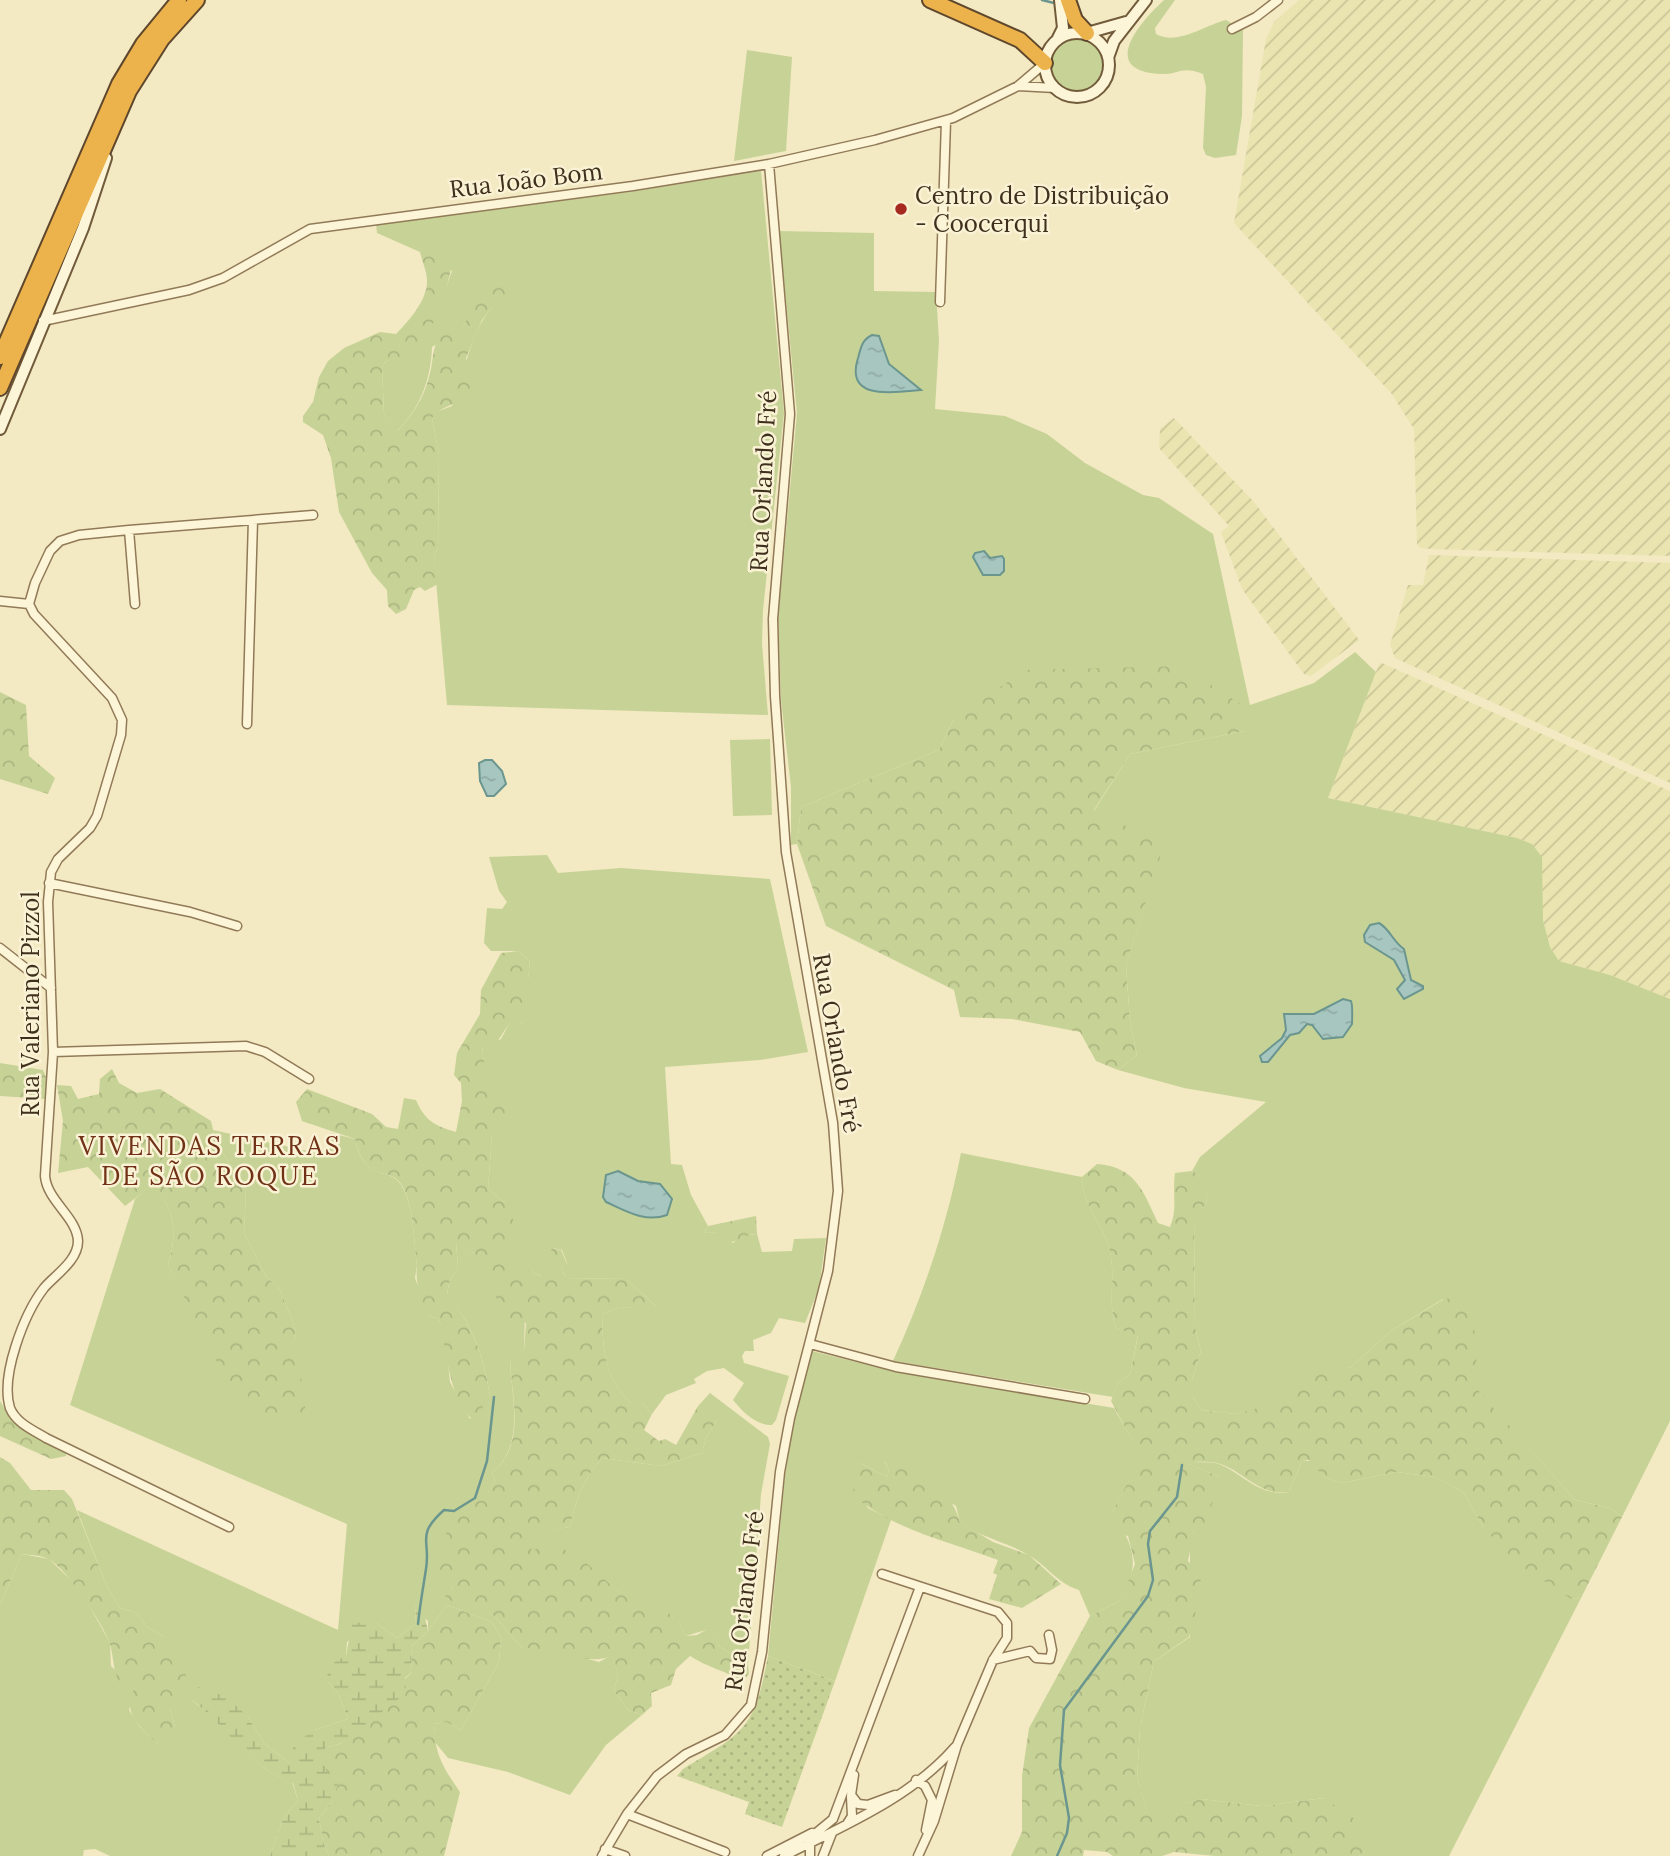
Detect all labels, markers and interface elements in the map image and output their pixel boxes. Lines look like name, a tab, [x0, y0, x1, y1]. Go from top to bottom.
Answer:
street label: Rua João Bom	[448, 155, 604, 205]
place label: Centro de Distribuição - Coocerqui	[915, 180, 1169, 239]
marker: Centro de Distribuição - Coocerqui	[893, 201, 909, 217]
street label: Rua Orlando Fré	[743, 389, 783, 573]
street label: Rua Valeriano Pizzol	[15, 891, 46, 1117]
street label: Rua Orlando Fré	[806, 951, 868, 1135]
district label: VIVENDAS TERRAS DE SÃO ROQUE	[77, 1129, 342, 1192]
street label: Rua Orlando Fré	[718, 1509, 770, 1693]

